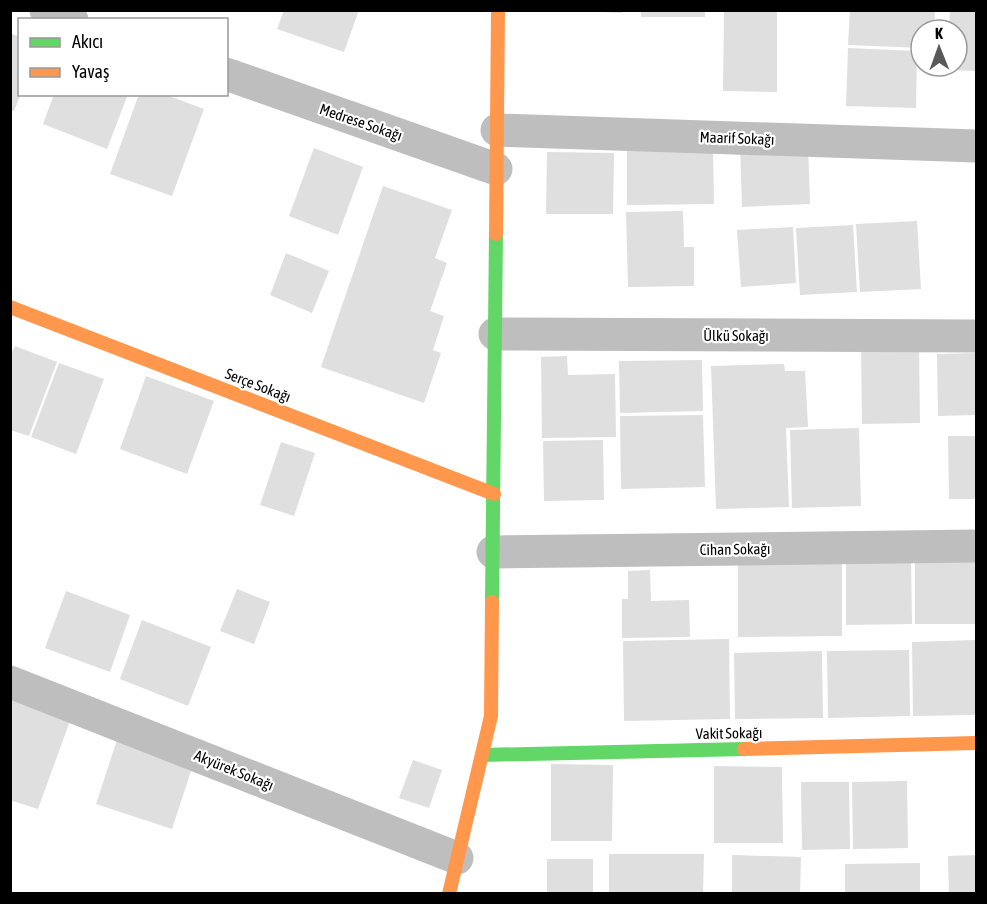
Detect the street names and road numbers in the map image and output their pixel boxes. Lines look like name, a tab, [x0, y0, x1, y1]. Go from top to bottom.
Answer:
street label: Medrese Sokağı	[318, 100, 404, 144]
street label: Maarif Sokağı	[699, 128, 775, 148]
street label: Ülkü Sokağı	[703, 327, 769, 344]
street label: Serçe Sokağı	[223, 365, 293, 405]
street label: Cihan Sokağı	[700, 540, 770, 558]
street label: Vakit Sokağı	[696, 724, 762, 742]
street label: Akyürek Sokağı	[192, 746, 276, 794]

